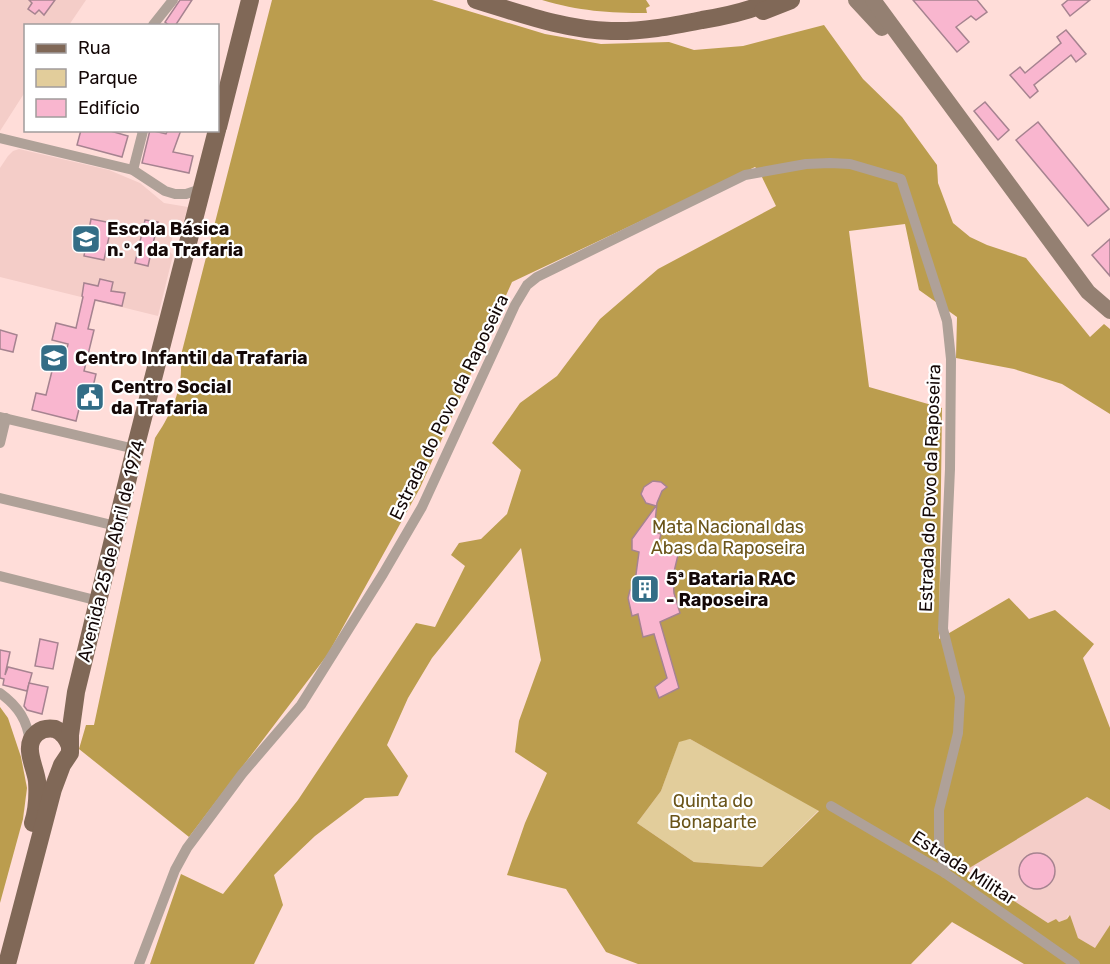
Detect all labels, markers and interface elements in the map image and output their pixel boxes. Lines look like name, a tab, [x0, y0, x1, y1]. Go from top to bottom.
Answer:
legend	[24, 24, 219, 132]
text: Rua	[78, 37, 111, 59]
text: Parque	[78, 67, 138, 89]
text: Edifício	[78, 97, 140, 119]
place label: Escola Básica n.º 1 da Trafaria	[107, 218, 243, 261]
school or university icon: Escola Básica n.º 1 da Trafaria	[70, 223, 102, 255]
street label: Estrada do Povo da Raposeira	[385, 291, 513, 523]
school or university icon: Centro Infantil da Trafaria	[38, 342, 70, 374]
place label: Centro Infantil da Trafaria	[75, 347, 308, 369]
street label: Estrada do Povo da Raposeira	[915, 364, 945, 612]
place label: Centro Social da Trafaria	[111, 376, 232, 419]
public building icon: Centro Social da Trafaria	[74, 381, 106, 413]
street label: Avenida 25 de Abril de 1974	[73, 438, 149, 664]
park label: Mata Nacional das Abas da Raposeira	[651, 516, 805, 559]
place label: 5ª Bataria RAC - Raposeira	[666, 568, 796, 611]
building icon: 5ª Bataria RAC - Raposeira	[629, 573, 661, 605]
park label: Quinta do Bonaparte	[669, 790, 757, 833]
street label: Estrada Militar	[908, 826, 1020, 910]

